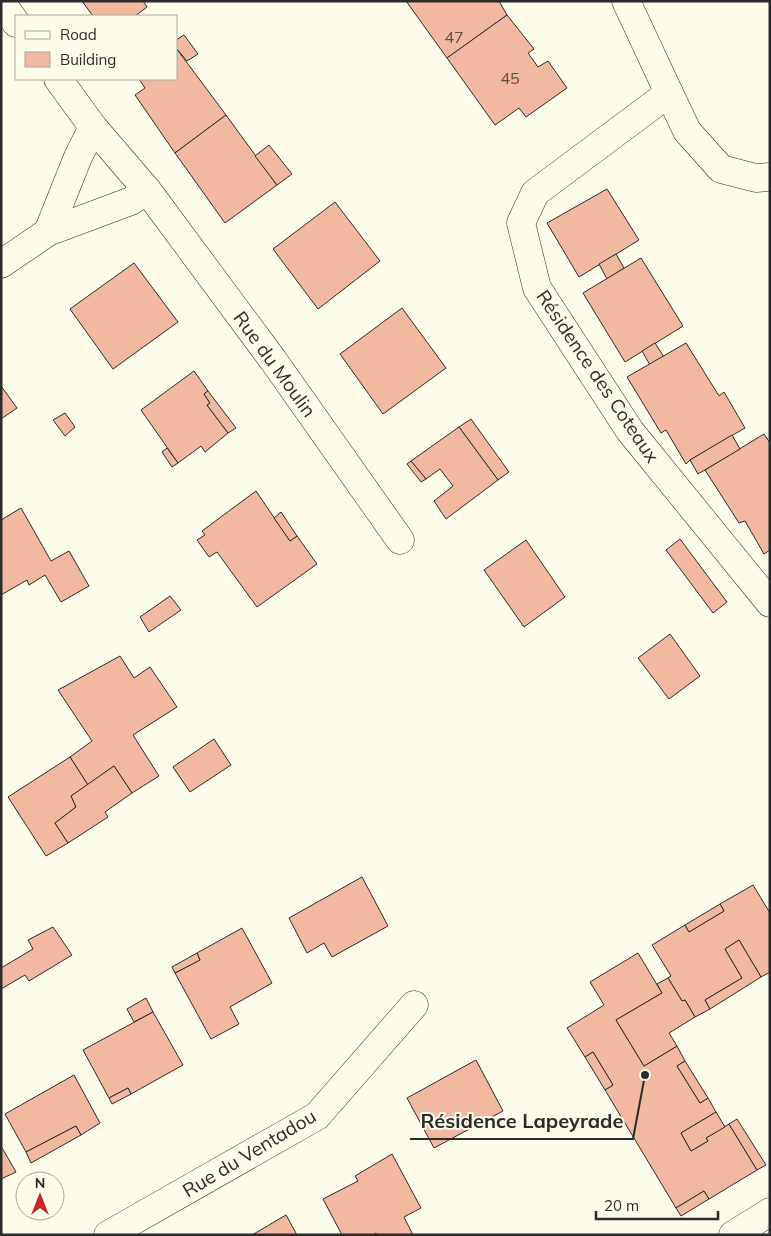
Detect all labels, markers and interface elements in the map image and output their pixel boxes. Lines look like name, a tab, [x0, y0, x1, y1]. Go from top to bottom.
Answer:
legend	[15, 15, 178, 80]
text: Road	[60, 25, 97, 44]
house number: 47	[444, 27, 464, 47]
text: Building	[60, 50, 116, 69]
house number: 45	[500, 68, 520, 88]
street label: Résidence des Coteaux	[531, 285, 665, 467]
street label: Rue du Moulin	[229, 306, 321, 422]
street label: Rue du Ventadou	[178, 1104, 320, 1202]
callout: Résidence Lapeyrade	[410, 1104, 633, 1139]
text: Résidence Lapeyrade	[421, 1108, 623, 1133]
north arrow	[15, 1171, 65, 1221]
text: N	[35, 1174, 45, 1192]
scale bar	[596, 1188, 718, 1220]
text: 20 m	[604, 1196, 639, 1215]

